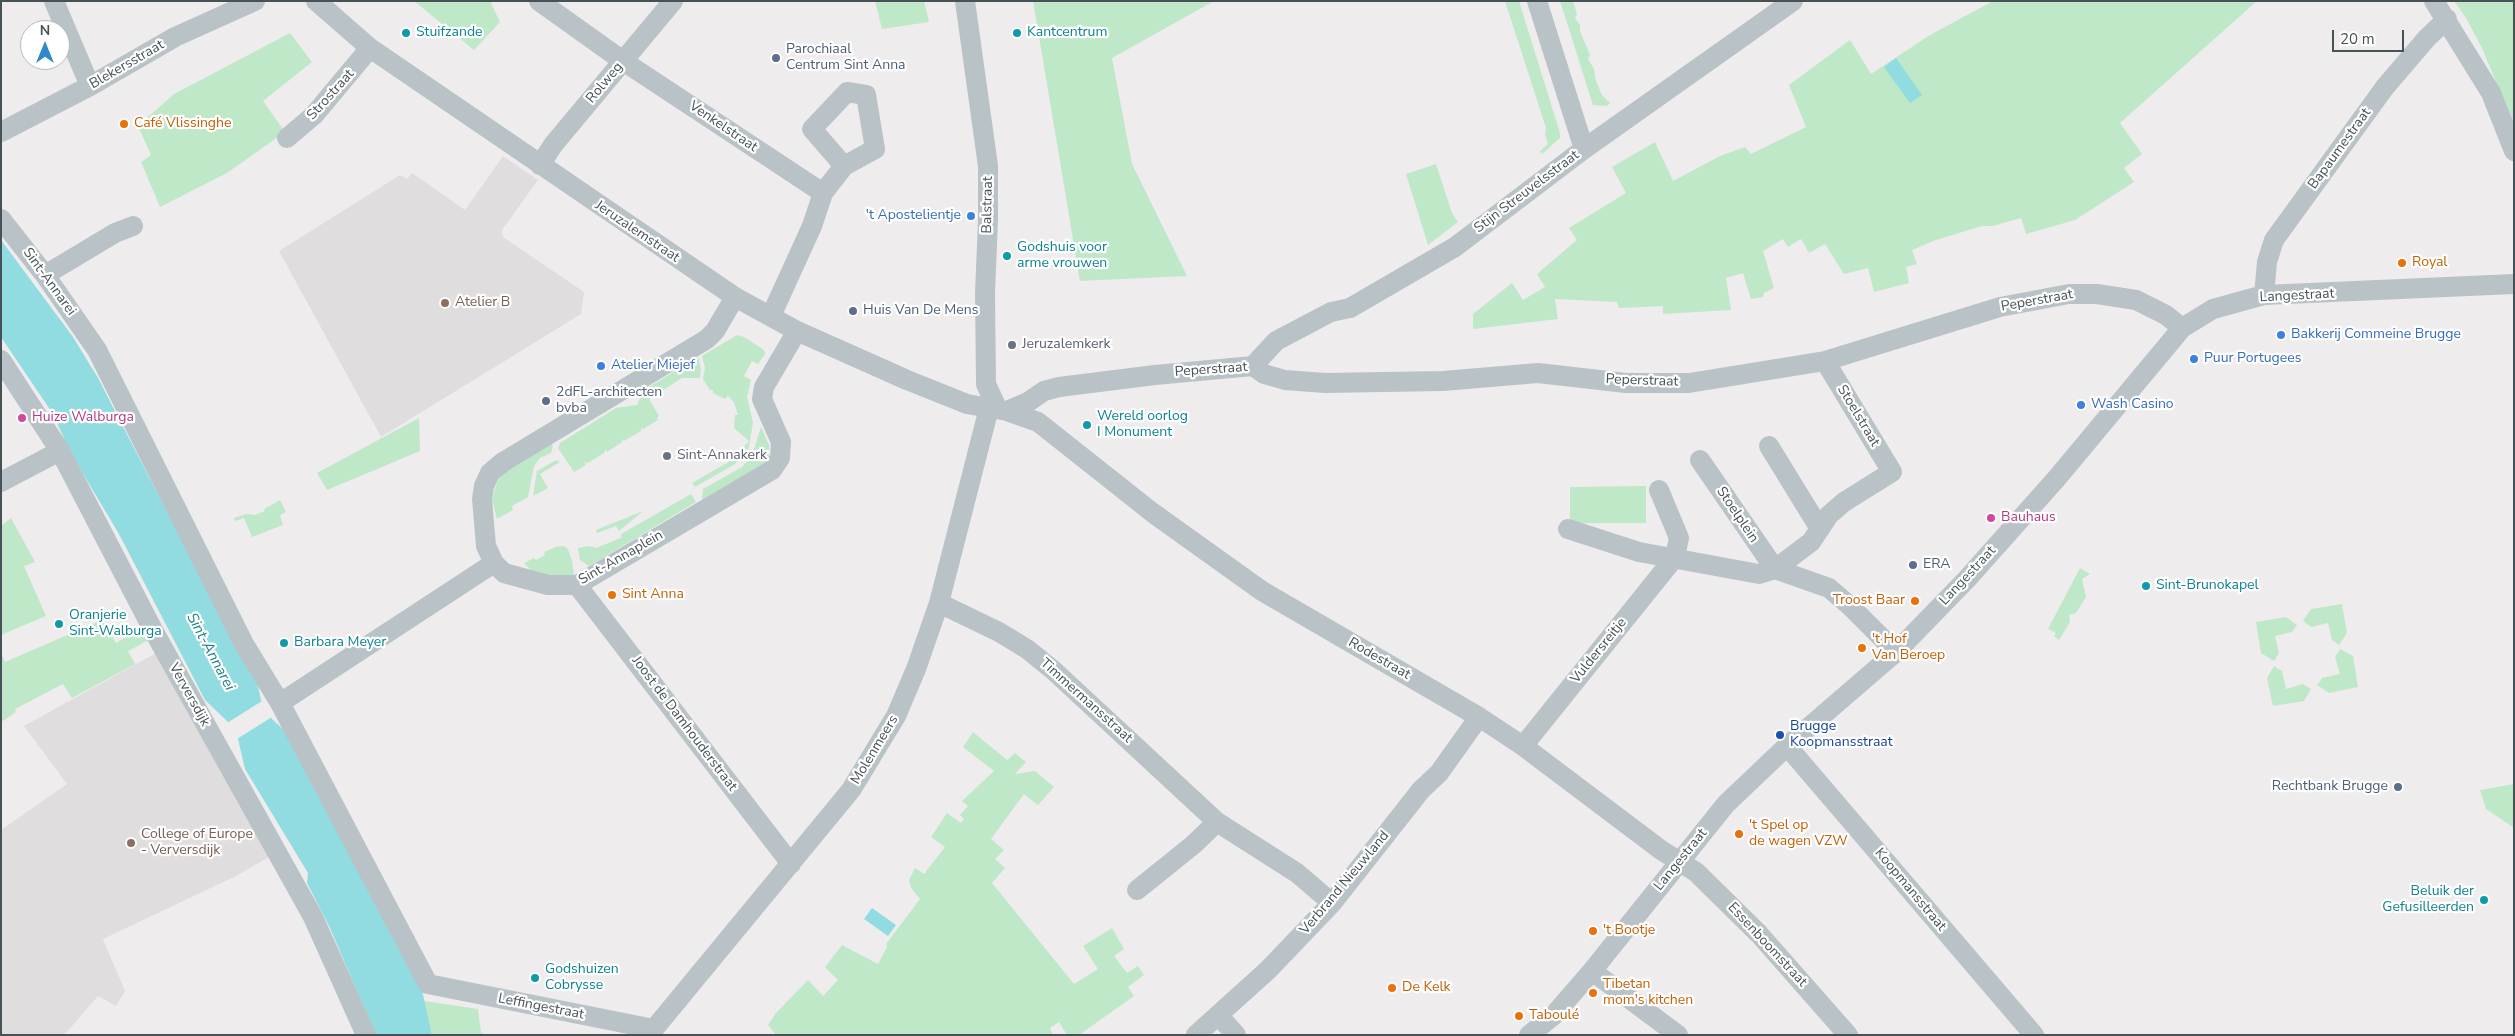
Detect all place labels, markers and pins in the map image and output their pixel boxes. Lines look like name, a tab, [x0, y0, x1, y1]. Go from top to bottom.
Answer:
place label: Stuifzande	[416, 25, 483, 41]
place label: Kantcentrum	[1027, 25, 1107, 41]
marker: Stuifzande	[400, 27, 412, 39]
marker: Kantcentrum	[1011, 27, 1023, 39]
place label: Parochiaal Centrum Sint Anna	[786, 42, 906, 74]
marker: Parochiaal Centrum Sint Anna	[770, 52, 782, 64]
place label: Café Vlissinghe	[134, 116, 231, 132]
marker: Café Vlissinghe	[118, 118, 130, 130]
place label: 't Apostelientje	[866, 208, 961, 224]
marker: 't Apostelientje	[965, 210, 977, 222]
place label: Godshuis voor arme vrouwen	[1017, 240, 1107, 272]
marker: Godshuis voor arme vrouwen	[1001, 250, 1013, 262]
place label: Royal	[2412, 255, 2448, 271]
marker: Royal	[2396, 257, 2408, 269]
place label: Atelier B	[455, 295, 510, 311]
marker: Atelier B	[439, 297, 451, 309]
place label: Huis Van De Mens	[863, 303, 978, 319]
marker: Huis Van De Mens	[847, 305, 859, 317]
place label: Bakkerij Commeine Brugge	[2291, 327, 2461, 343]
marker: Bakkerij Commeine Brugge	[2275, 329, 2287, 341]
place label: Jeruzalemkerk	[1022, 337, 1110, 353]
marker: Jeruzalemkerk	[1006, 339, 1018, 351]
place label: Puur Portugees	[2204, 351, 2301, 367]
marker: Puur Portugees	[2188, 353, 2200, 365]
place label: Atelier Miejef	[611, 358, 695, 374]
marker: Atelier Miejef	[595, 360, 607, 372]
place label: 2dFL-architecten bvba	[556, 385, 662, 418]
marker: 2dFL-architecten bvba	[540, 395, 552, 407]
place label: Wash Casino	[2091, 397, 2174, 413]
marker: Wash Casino	[2075, 399, 2087, 411]
place label: Wereld oorlog I Monument	[1097, 409, 1188, 442]
place label: Huize Walburga	[32, 410, 134, 426]
marker: Huize Walburga	[16, 412, 28, 424]
marker: Wereld oorlog I Monument	[1081, 419, 1093, 431]
place label: Sint-Annakerk	[677, 448, 767, 464]
marker: Sint-Annakerk	[661, 450, 673, 462]
place label: Bauhaus	[2001, 510, 2056, 526]
marker: Bauhaus	[1985, 512, 1997, 524]
place label: ERA	[1923, 557, 1951, 573]
marker: ERA	[1907, 559, 1919, 571]
place label: Sint-Brunokapel	[2156, 578, 2259, 594]
marker: Sint-Brunokapel	[2140, 580, 2152, 592]
place label: Sint Anna	[622, 587, 684, 603]
marker: Sint Anna	[606, 589, 618, 601]
place label: Troost Baar	[1833, 593, 1905, 609]
marker: Troost Baar	[1909, 595, 1921, 607]
place label: Oranjerie Sint-Walburga	[69, 608, 162, 640]
marker: Oranjerie Sint-Walburga	[53, 618, 65, 630]
place label: 't Hof Van Beroep	[1872, 632, 1945, 664]
place label: Barbara Meyer	[294, 635, 386, 651]
marker: Barbara Meyer	[278, 637, 290, 649]
marker: 't Hof Van Beroep	[1856, 642, 1868, 654]
place label: Brugge Koopmansstraat	[1790, 719, 1893, 752]
marker: Brugge Koopmansstraat	[1774, 729, 1786, 741]
place label: Rechtbank Brugge	[2272, 779, 2388, 795]
marker: Rechtbank Brugge	[2392, 781, 2404, 793]
place label: 't Spel op de wagen VZW	[1749, 818, 1848, 850]
place label: College of Europe - Verversdijk	[141, 827, 253, 860]
marker: 't Spel op de wagen VZW	[1733, 828, 1745, 840]
marker: College of Europe - Verversdijk	[125, 837, 137, 849]
place label: Beluik der Gefusilleerden	[2382, 884, 2474, 916]
marker: Beluik der Gefusilleerden	[2478, 894, 2490, 906]
place label: 't Bootje	[1603, 923, 1655, 939]
marker: 't Bootje	[1587, 925, 1599, 937]
place label: Godshuizen Cobrysse	[545, 962, 619, 994]
marker: Godshuizen Cobrysse	[529, 972, 541, 984]
place label: Tibetan mom's kitchen	[1603, 977, 1693, 1010]
place label: De Kelk	[1402, 980, 1451, 996]
marker: De Kelk	[1386, 982, 1398, 994]
marker: Tibetan mom's kitchen	[1587, 987, 1599, 999]
place label: Taboulé	[1529, 1008, 1579, 1024]
marker: Taboulé	[1513, 1010, 1525, 1022]

